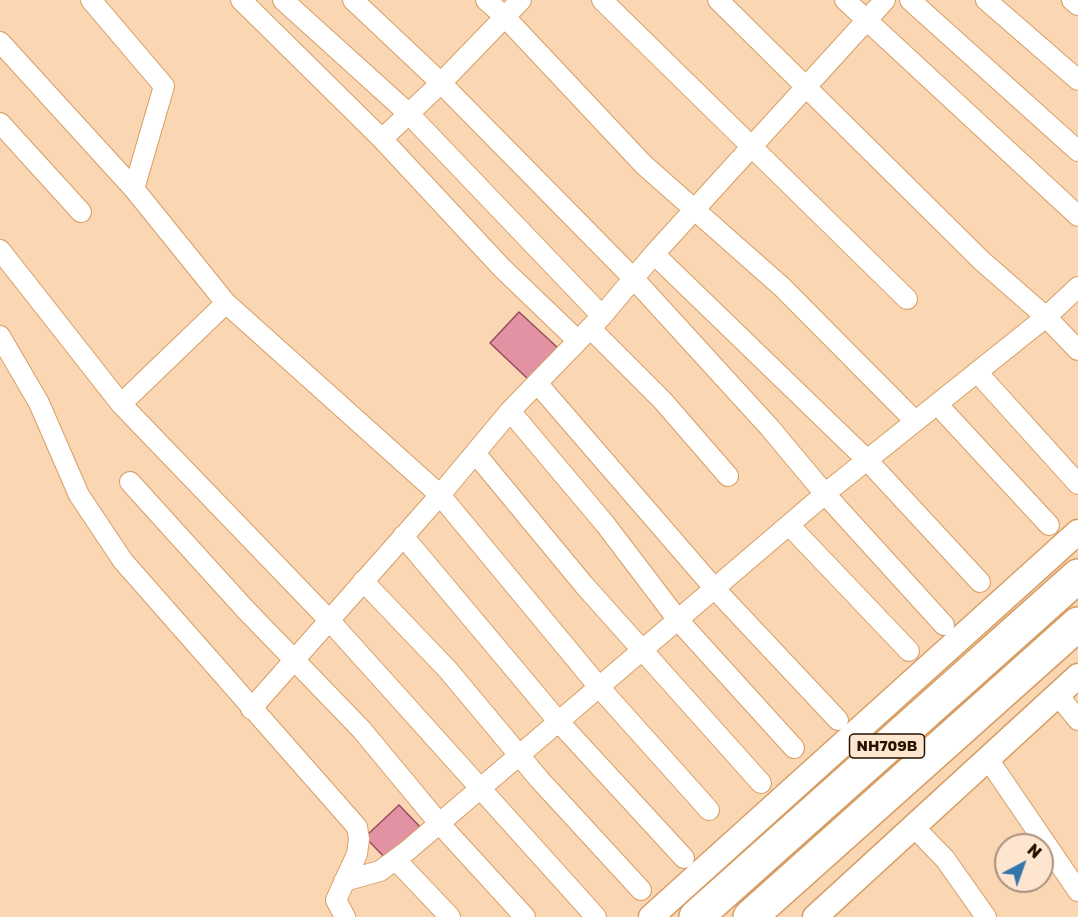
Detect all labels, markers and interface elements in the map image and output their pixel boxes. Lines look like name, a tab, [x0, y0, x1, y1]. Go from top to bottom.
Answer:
road number: NH709B	[850, 734, 924, 758]
north arrow	[994, 833, 1054, 893]
text: N	[1023, 839, 1046, 862]

